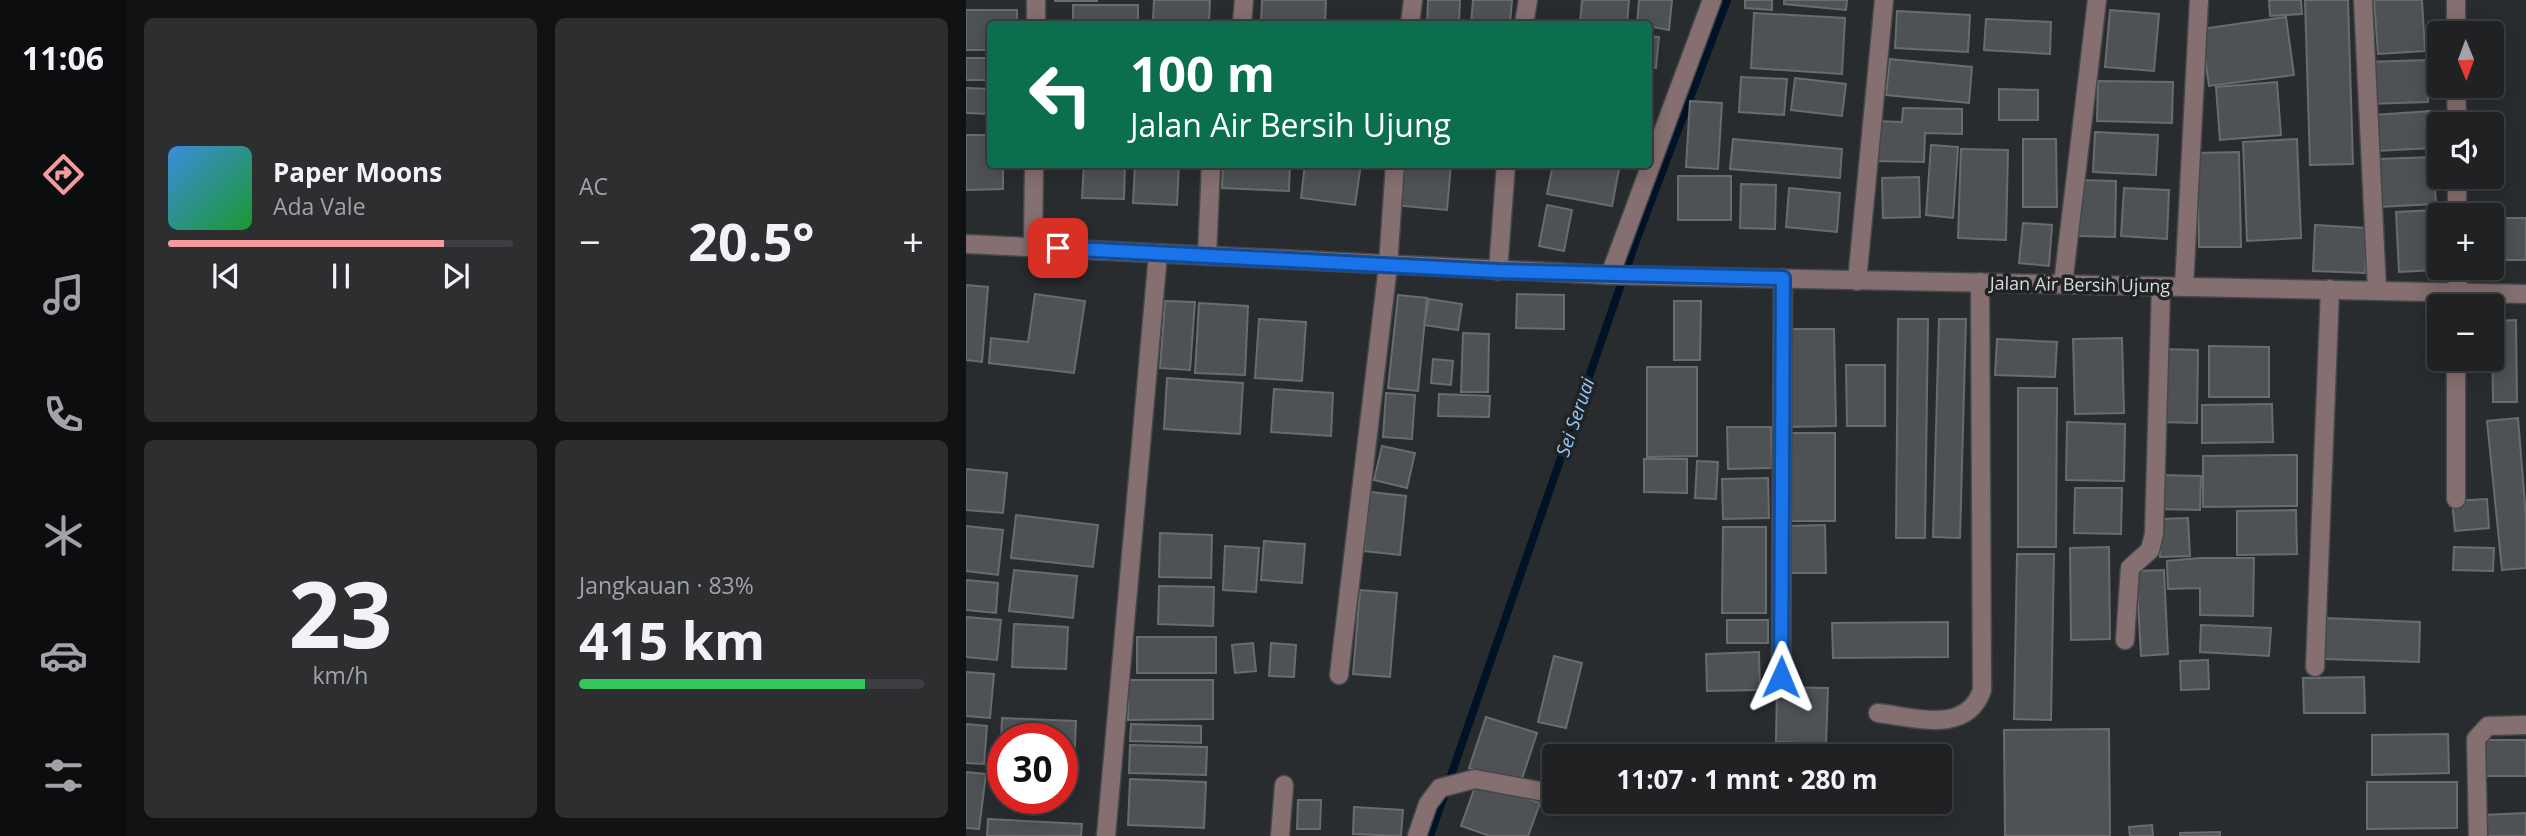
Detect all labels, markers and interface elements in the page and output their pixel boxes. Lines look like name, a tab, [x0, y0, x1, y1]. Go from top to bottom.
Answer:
north arrow	[2427, 21, 2504, 98]
map controls	[2427, 21, 2504, 371]
text: 11:06	[22, 36, 104, 79]
text: 100 m	[1130, 40, 1275, 106]
icon: left	[1015, 49, 1106, 140]
text: Jalan Air Bersih Ujung	[1130, 103, 1451, 146]
button: sound	[2427, 112, 2504, 189]
icon: directions	[39, 150, 88, 199]
text: Paper Moons	[273, 154, 442, 190]
text: AC	[579, 170, 608, 202]
text: Ada Vale	[273, 190, 366, 222]
button: +	[2427, 203, 2504, 280]
text: 20.5°	[688, 205, 815, 276]
text: −	[579, 215, 601, 267]
text: +	[902, 215, 924, 267]
pin	[1028, 218, 1088, 278]
icon: arrive	[1039, 229, 1077, 267]
icon: previous	[207, 257, 245, 295]
icon: pause	[322, 257, 360, 295]
icon: next	[437, 257, 475, 295]
icon: music	[39, 270, 88, 319]
street label: Jalan Air Bersih Ujung	[1988, 270, 2171, 298]
button: −	[2427, 294, 2504, 371]
water label: Sei Seruai	[1549, 373, 1601, 460]
icon: phone	[39, 390, 88, 439]
icon: climate	[39, 511, 88, 560]
text: 23	[288, 551, 393, 675]
text: Jangkauan · 83%	[579, 569, 754, 601]
text: 415 km	[579, 604, 765, 675]
icon: car	[39, 631, 88, 680]
position arrow	[1744, 640, 1818, 714]
text: km/h	[313, 659, 368, 691]
speed limit sign: 30	[987, 723, 1078, 814]
icon: filters	[39, 751, 88, 800]
text: 11:07 · 1 mnt · 280 m	[1616, 761, 1878, 797]

